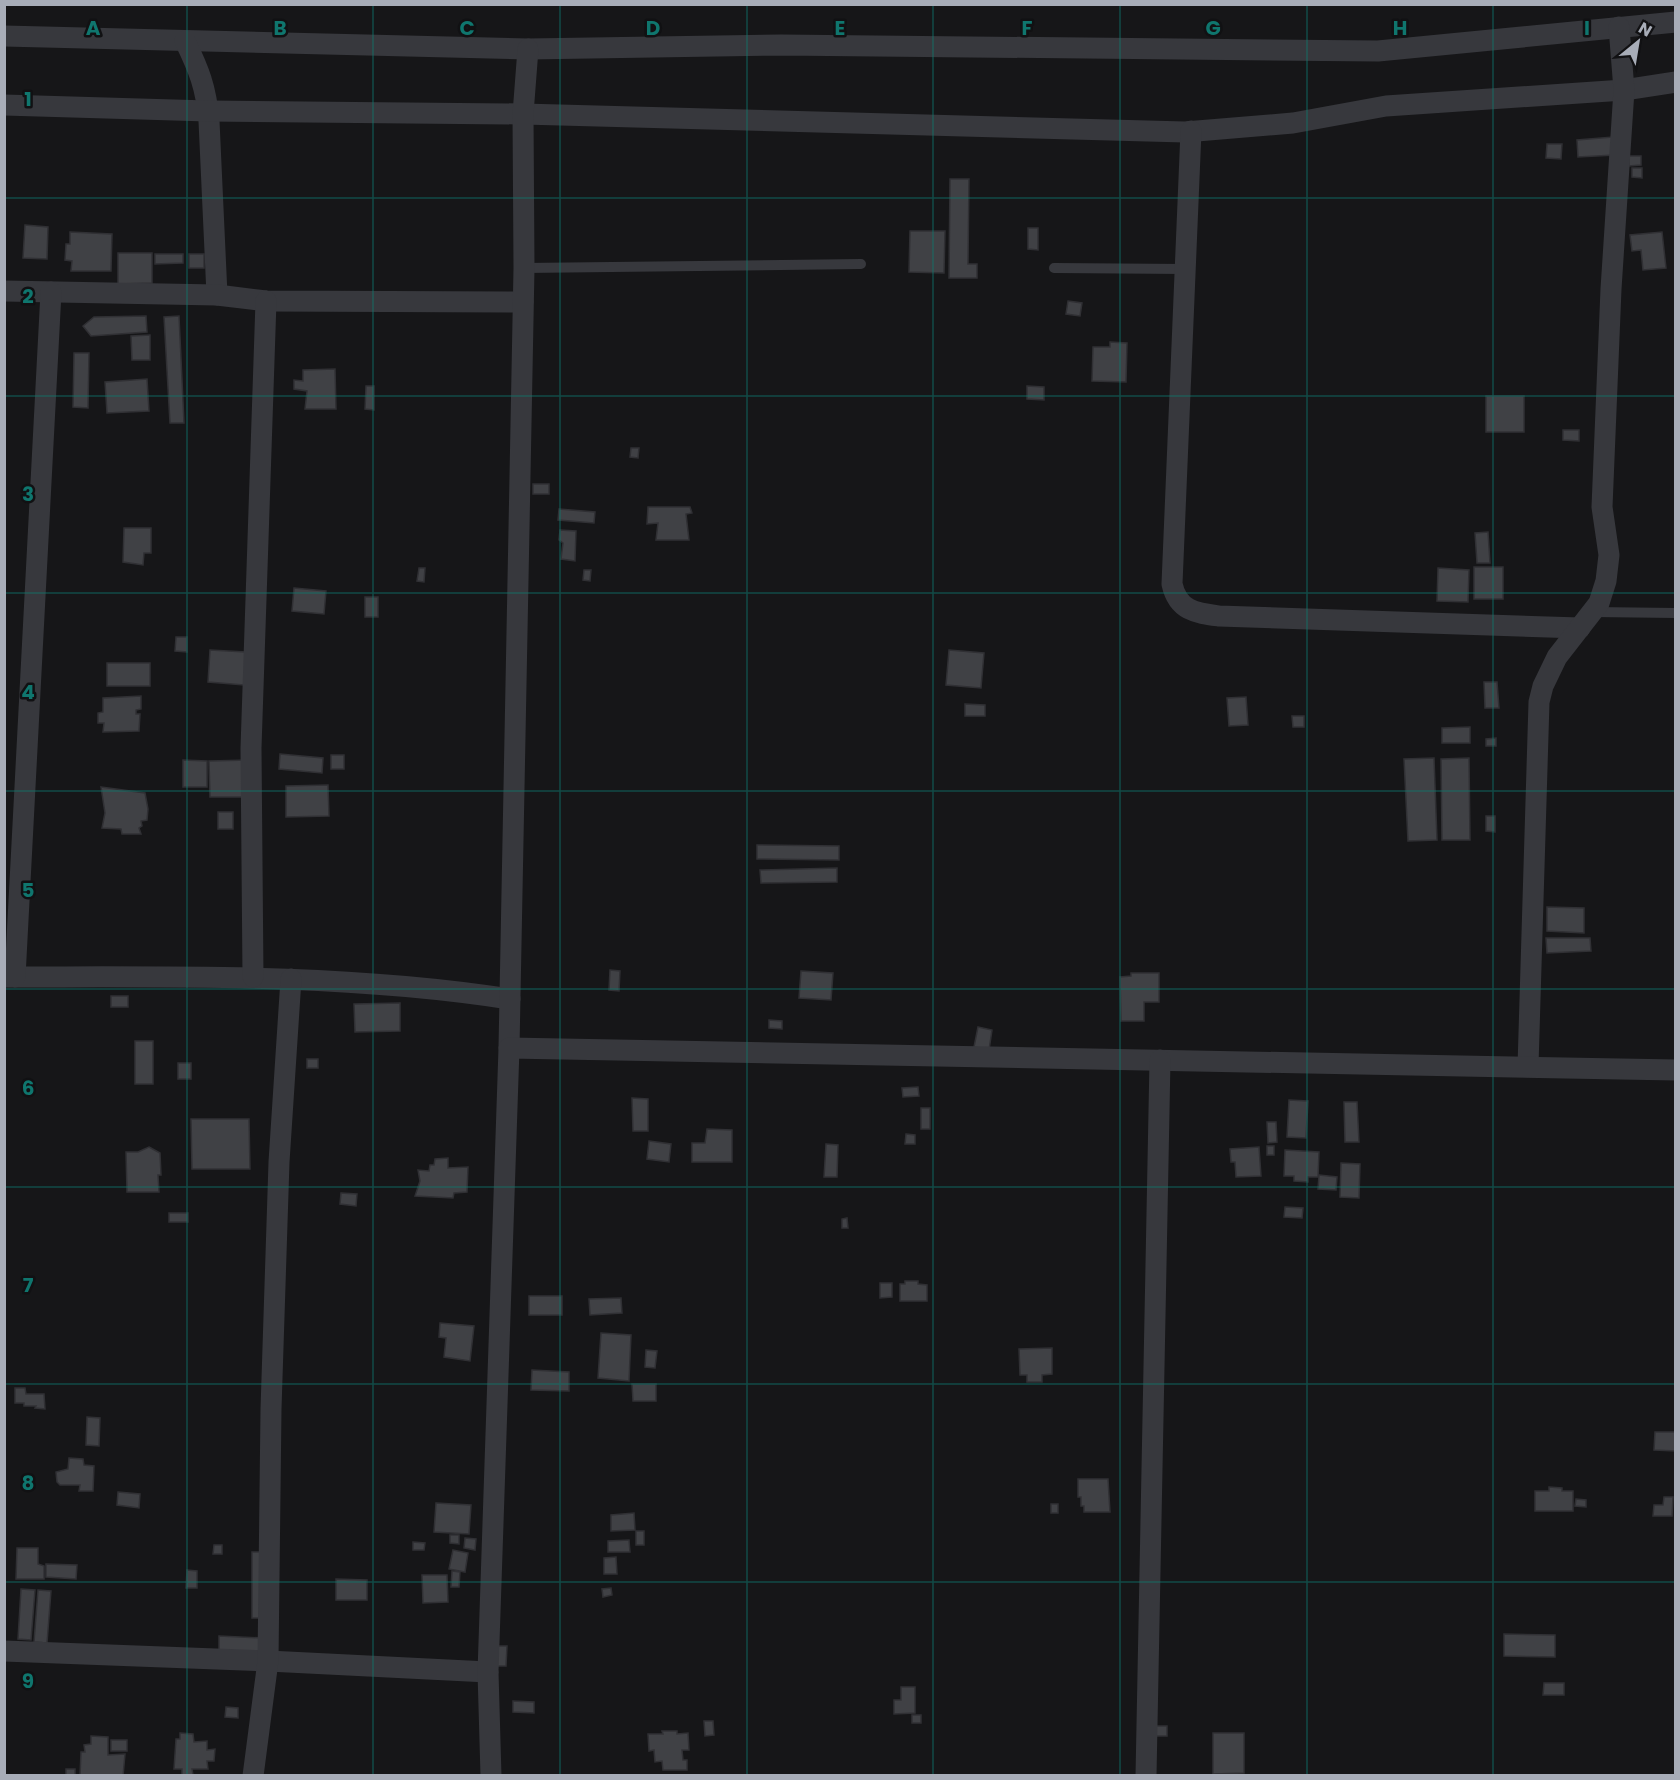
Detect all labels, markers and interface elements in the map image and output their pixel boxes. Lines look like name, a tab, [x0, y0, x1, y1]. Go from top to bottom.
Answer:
north arrow	[1608, 12, 1668, 72]
text: A	[86, 14, 101, 42]
text: B	[273, 14, 287, 42]
text: C	[459, 14, 475, 42]
text: D	[646, 14, 660, 42]
text: E	[835, 14, 845, 42]
text: F	[1022, 14, 1033, 42]
text: G	[1205, 14, 1221, 42]
text: H	[1393, 14, 1407, 42]
text: I	[1584, 14, 1590, 42]
text: N	[1634, 16, 1656, 42]
text: 1	[24, 85, 32, 113]
text: 2	[22, 282, 34, 310]
text: 3	[22, 480, 34, 508]
text: 4	[21, 678, 35, 706]
text: 5	[22, 876, 35, 904]
text: 6	[22, 1074, 34, 1102]
text: 7	[23, 1271, 34, 1299]
text: 8	[22, 1469, 34, 1497]
text: 9	[22, 1667, 34, 1695]

